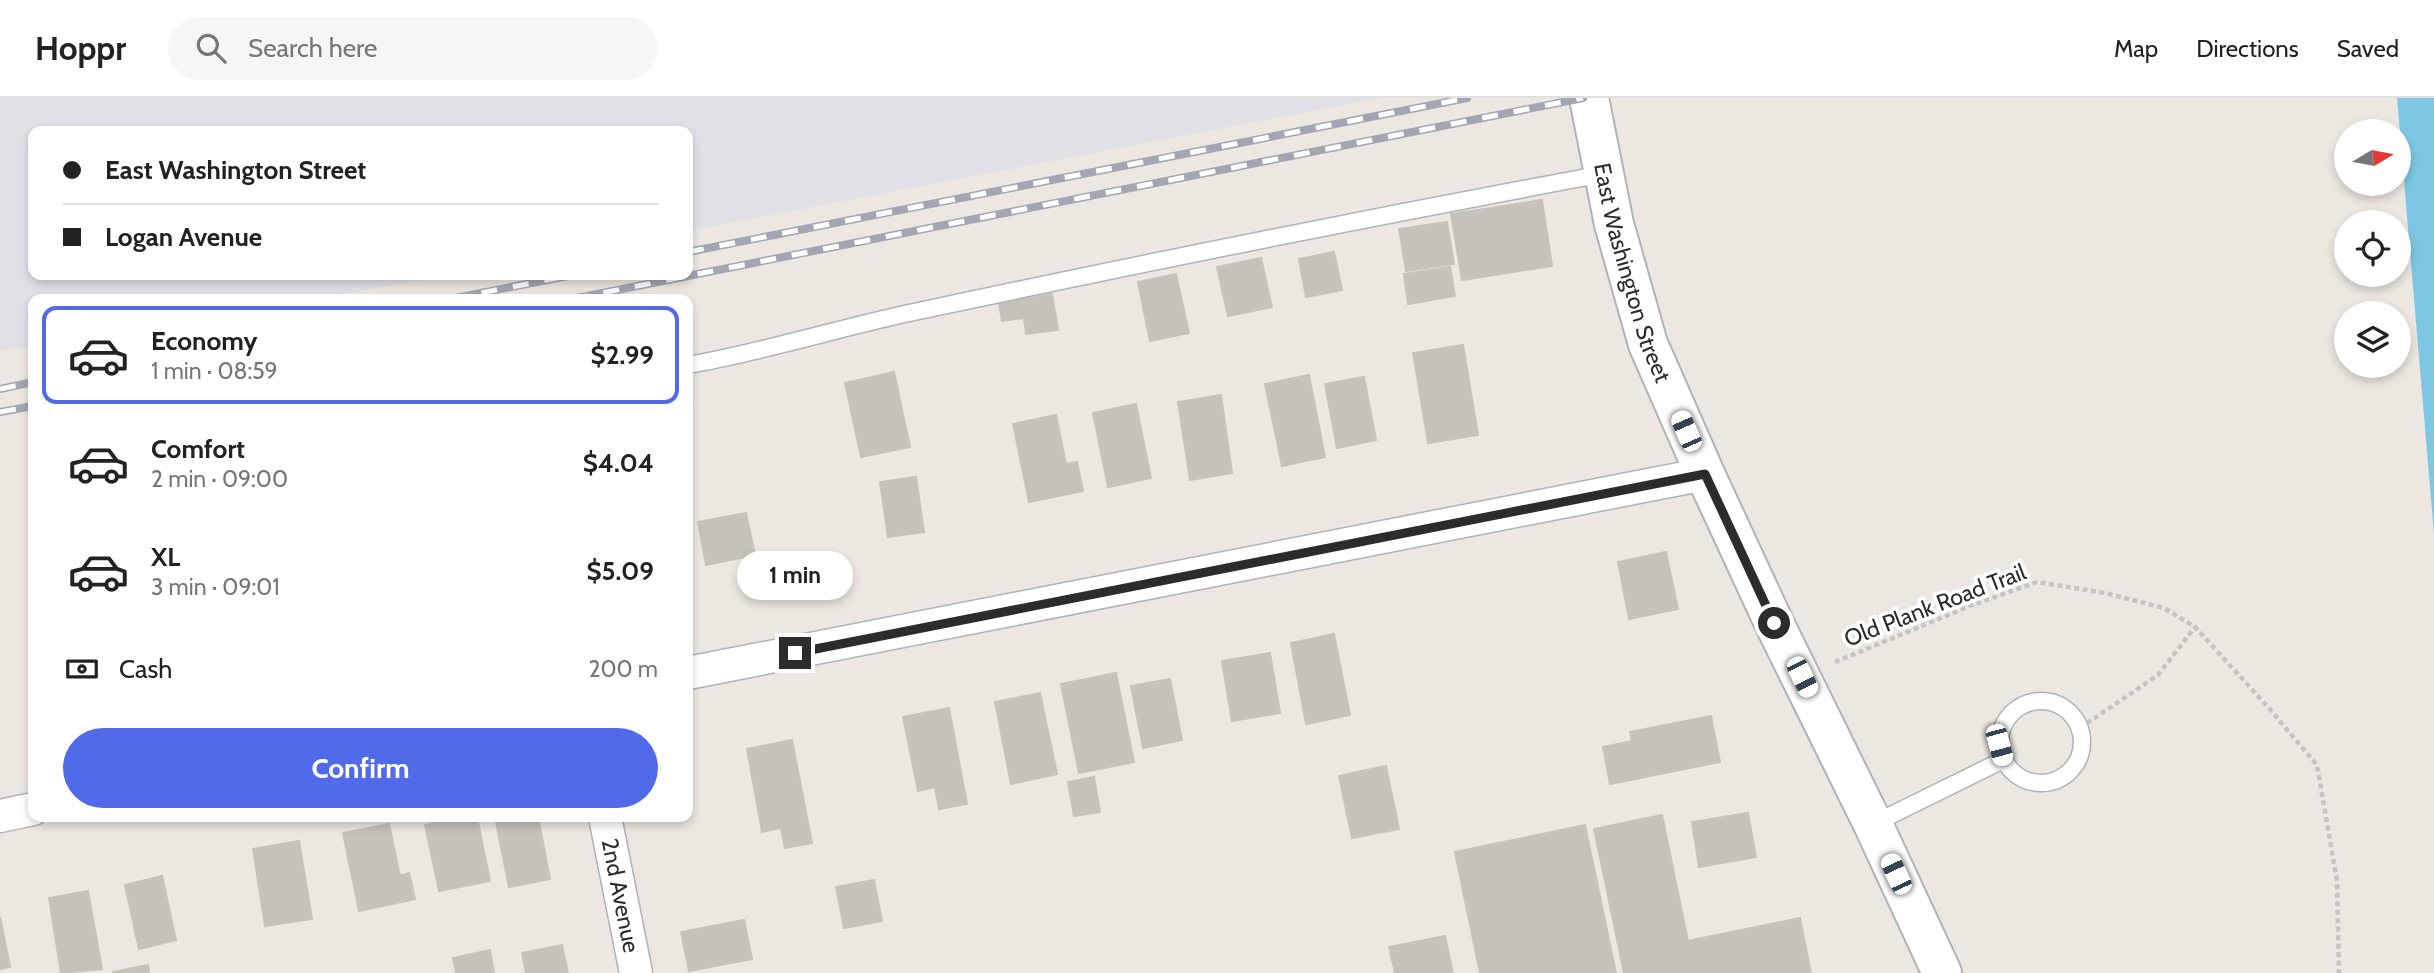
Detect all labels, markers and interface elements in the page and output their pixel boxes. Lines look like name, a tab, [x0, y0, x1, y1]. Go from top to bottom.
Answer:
search box	[168, 17, 658, 80]
text: Hoppr	[35, 28, 126, 68]
icon: search	[192, 29, 230, 67]
text: Search here	[248, 32, 377, 64]
text: Map	[2114, 34, 2158, 63]
text: Directions	[2196, 34, 2299, 63]
text: Saved	[2337, 34, 2399, 63]
north arrow	[2334, 119, 2412, 196]
map controls	[2334, 119, 2411, 378]
text: East Washington Street	[105, 154, 366, 186]
street label: East Washington Street	[1588, 161, 1677, 387]
button: locate	[2334, 210, 2411, 287]
text: Logan Avenue	[105, 221, 262, 253]
button: layers	[2334, 301, 2411, 378]
icon: car	[67, 324, 130, 387]
text: Economy	[151, 325, 257, 357]
text: $2.99	[591, 339, 654, 371]
text: 1 min · 08:59	[151, 357, 278, 385]
car	[1668, 408, 1705, 454]
icon: car	[67, 432, 130, 495]
text: Comfort	[151, 433, 245, 465]
text: $4.04	[583, 447, 654, 479]
text: 2 min · 09:00	[151, 465, 288, 493]
icon: car	[67, 540, 130, 603]
text: XL	[151, 541, 180, 573]
callout: 1 min	[737, 552, 853, 601]
text: $5.09	[586, 555, 654, 587]
street label: Old Plank Road Trail	[1840, 557, 2030, 653]
text: 1 min	[769, 561, 821, 589]
text: 3 min · 09:01	[151, 573, 280, 601]
route start	[1758, 607, 1790, 639]
route end	[779, 637, 811, 669]
icon: cash	[63, 650, 101, 688]
text: Cash	[119, 653, 172, 685]
car	[1784, 654, 1821, 700]
text: 200 m	[588, 655, 658, 683]
car	[1984, 722, 2015, 768]
button: Confirm	[63, 728, 658, 808]
street label: 2nd Avenue	[596, 836, 646, 955]
car	[1878, 851, 1915, 897]

